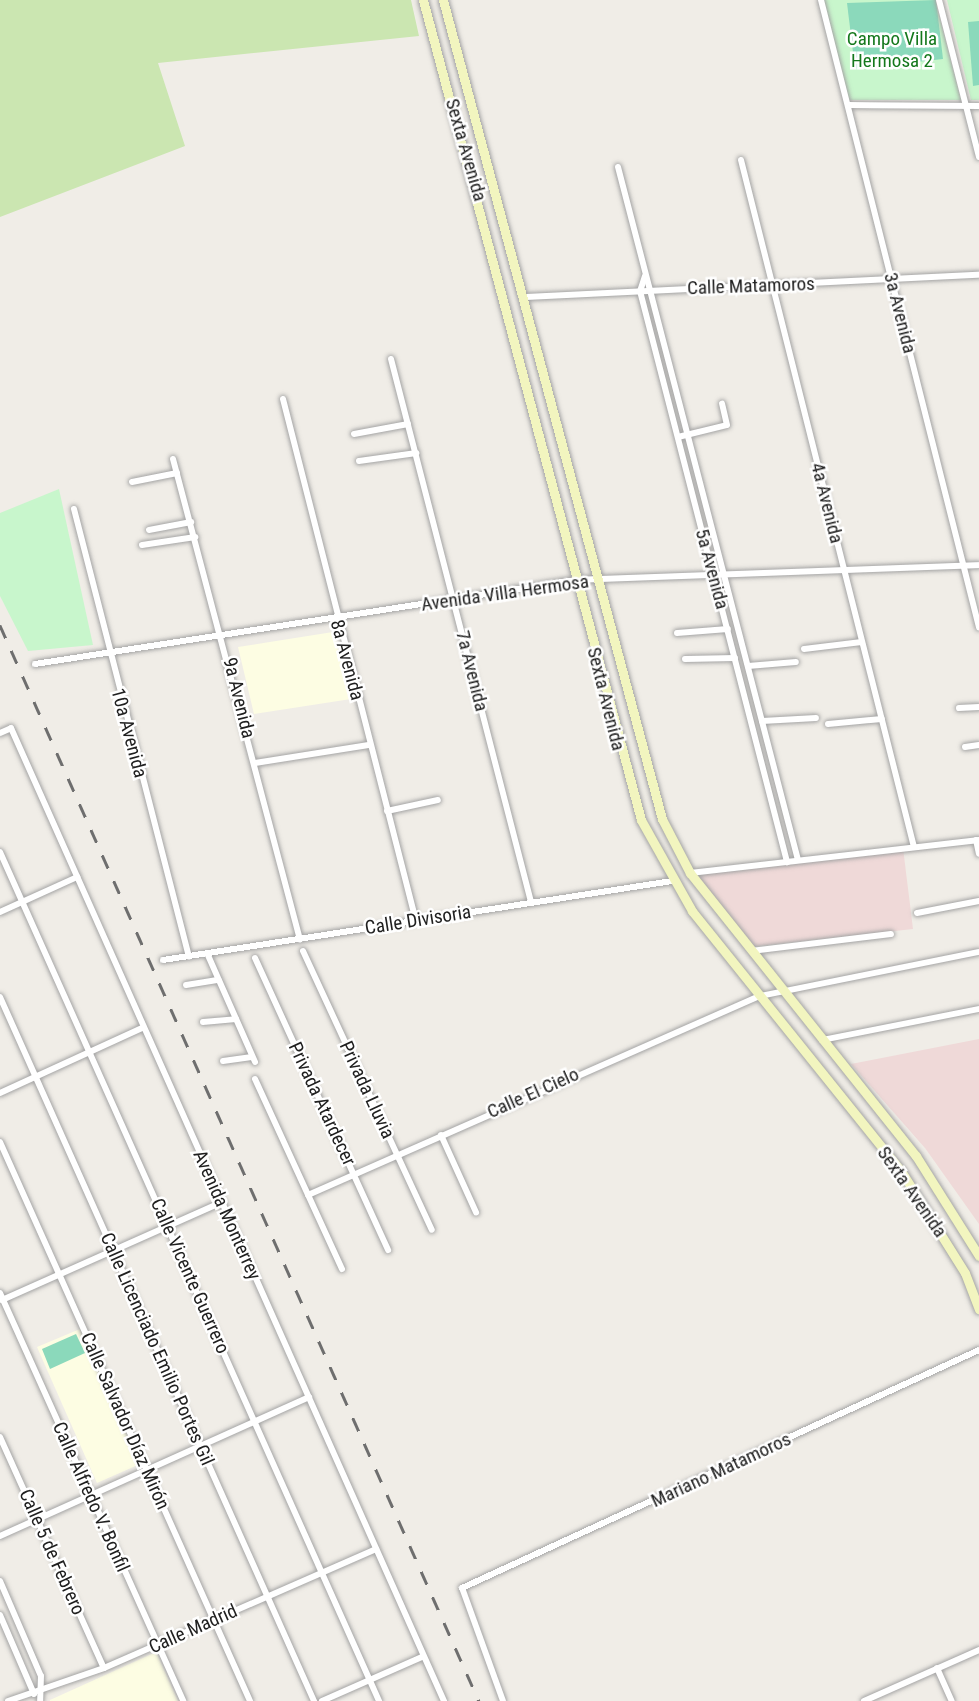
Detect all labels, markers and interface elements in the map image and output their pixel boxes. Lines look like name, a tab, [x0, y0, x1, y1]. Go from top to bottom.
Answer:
park label: Campo Villa Hermosa 2	[847, 28, 937, 72]
street label: Sexta Avenida	[440, 96, 492, 204]
street label: 3a Avenida	[879, 270, 921, 356]
street label: Calle Matamoros	[687, 272, 815, 300]
street label: 4a Avenida	[806, 460, 848, 546]
street label: 5a Avenida	[690, 526, 734, 612]
street label: Avenida Villa Hermosa	[420, 570, 590, 616]
street label: 8a Avenida	[325, 617, 369, 703]
street label: 7a Avenida	[451, 628, 493, 714]
street label: Sexta Avenida	[582, 645, 630, 753]
street label: 9a Avenida	[218, 655, 260, 741]
street label: 10a Avenida	[106, 686, 152, 780]
street label: Calle Divisoria	[363, 900, 473, 940]
street label: Privada Lluvia	[335, 1038, 399, 1142]
street label: Privada Atardecer	[283, 1039, 361, 1169]
street label: Calle El Cielo	[484, 1063, 582, 1123]
street label: Sexta Avenida	[872, 1142, 952, 1242]
street label: Avenida Monterrey	[188, 1147, 266, 1283]
street label: Calle Vicente Guerrero	[146, 1195, 234, 1357]
street label: Calle Licenciado Emilio Portes Gil	[95, 1229, 219, 1469]
street label: Calle Salvador Díaz Mirón	[76, 1329, 174, 1513]
street label: Calle Alfredo V. Bonfil	[48, 1418, 134, 1576]
street label: Mariano Matamoros	[647, 1428, 795, 1512]
street label: Calle 5 de Febrero	[14, 1486, 90, 1618]
street label: Calle Madrid	[145, 1599, 241, 1659]

